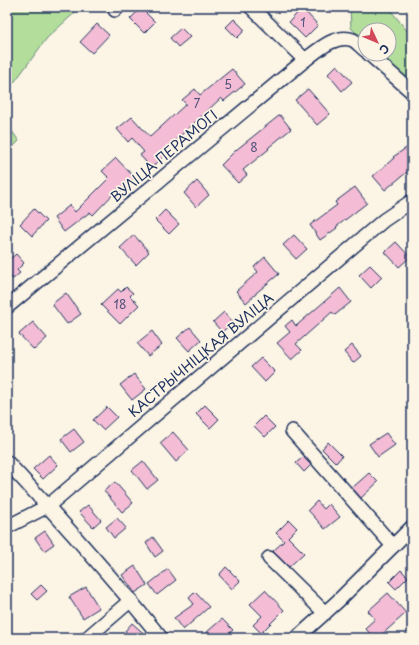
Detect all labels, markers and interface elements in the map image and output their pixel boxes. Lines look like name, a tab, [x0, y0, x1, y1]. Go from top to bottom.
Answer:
house number: 1	[300, 13, 306, 31]
north arrow	[357, 22, 397, 62]
text: С	[376, 40, 394, 58]
house number: 5	[224, 75, 232, 93]
house number: 7	[194, 94, 201, 112]
street label: ВУЛІЦА ПЕРАМОГІ	[105, 104, 222, 207]
house number: 8	[250, 138, 258, 156]
street label: КАСТРЫЧНІЦКАЯ ВУЛІЦА	[123, 287, 278, 422]
house number: 18	[114, 295, 126, 313]

